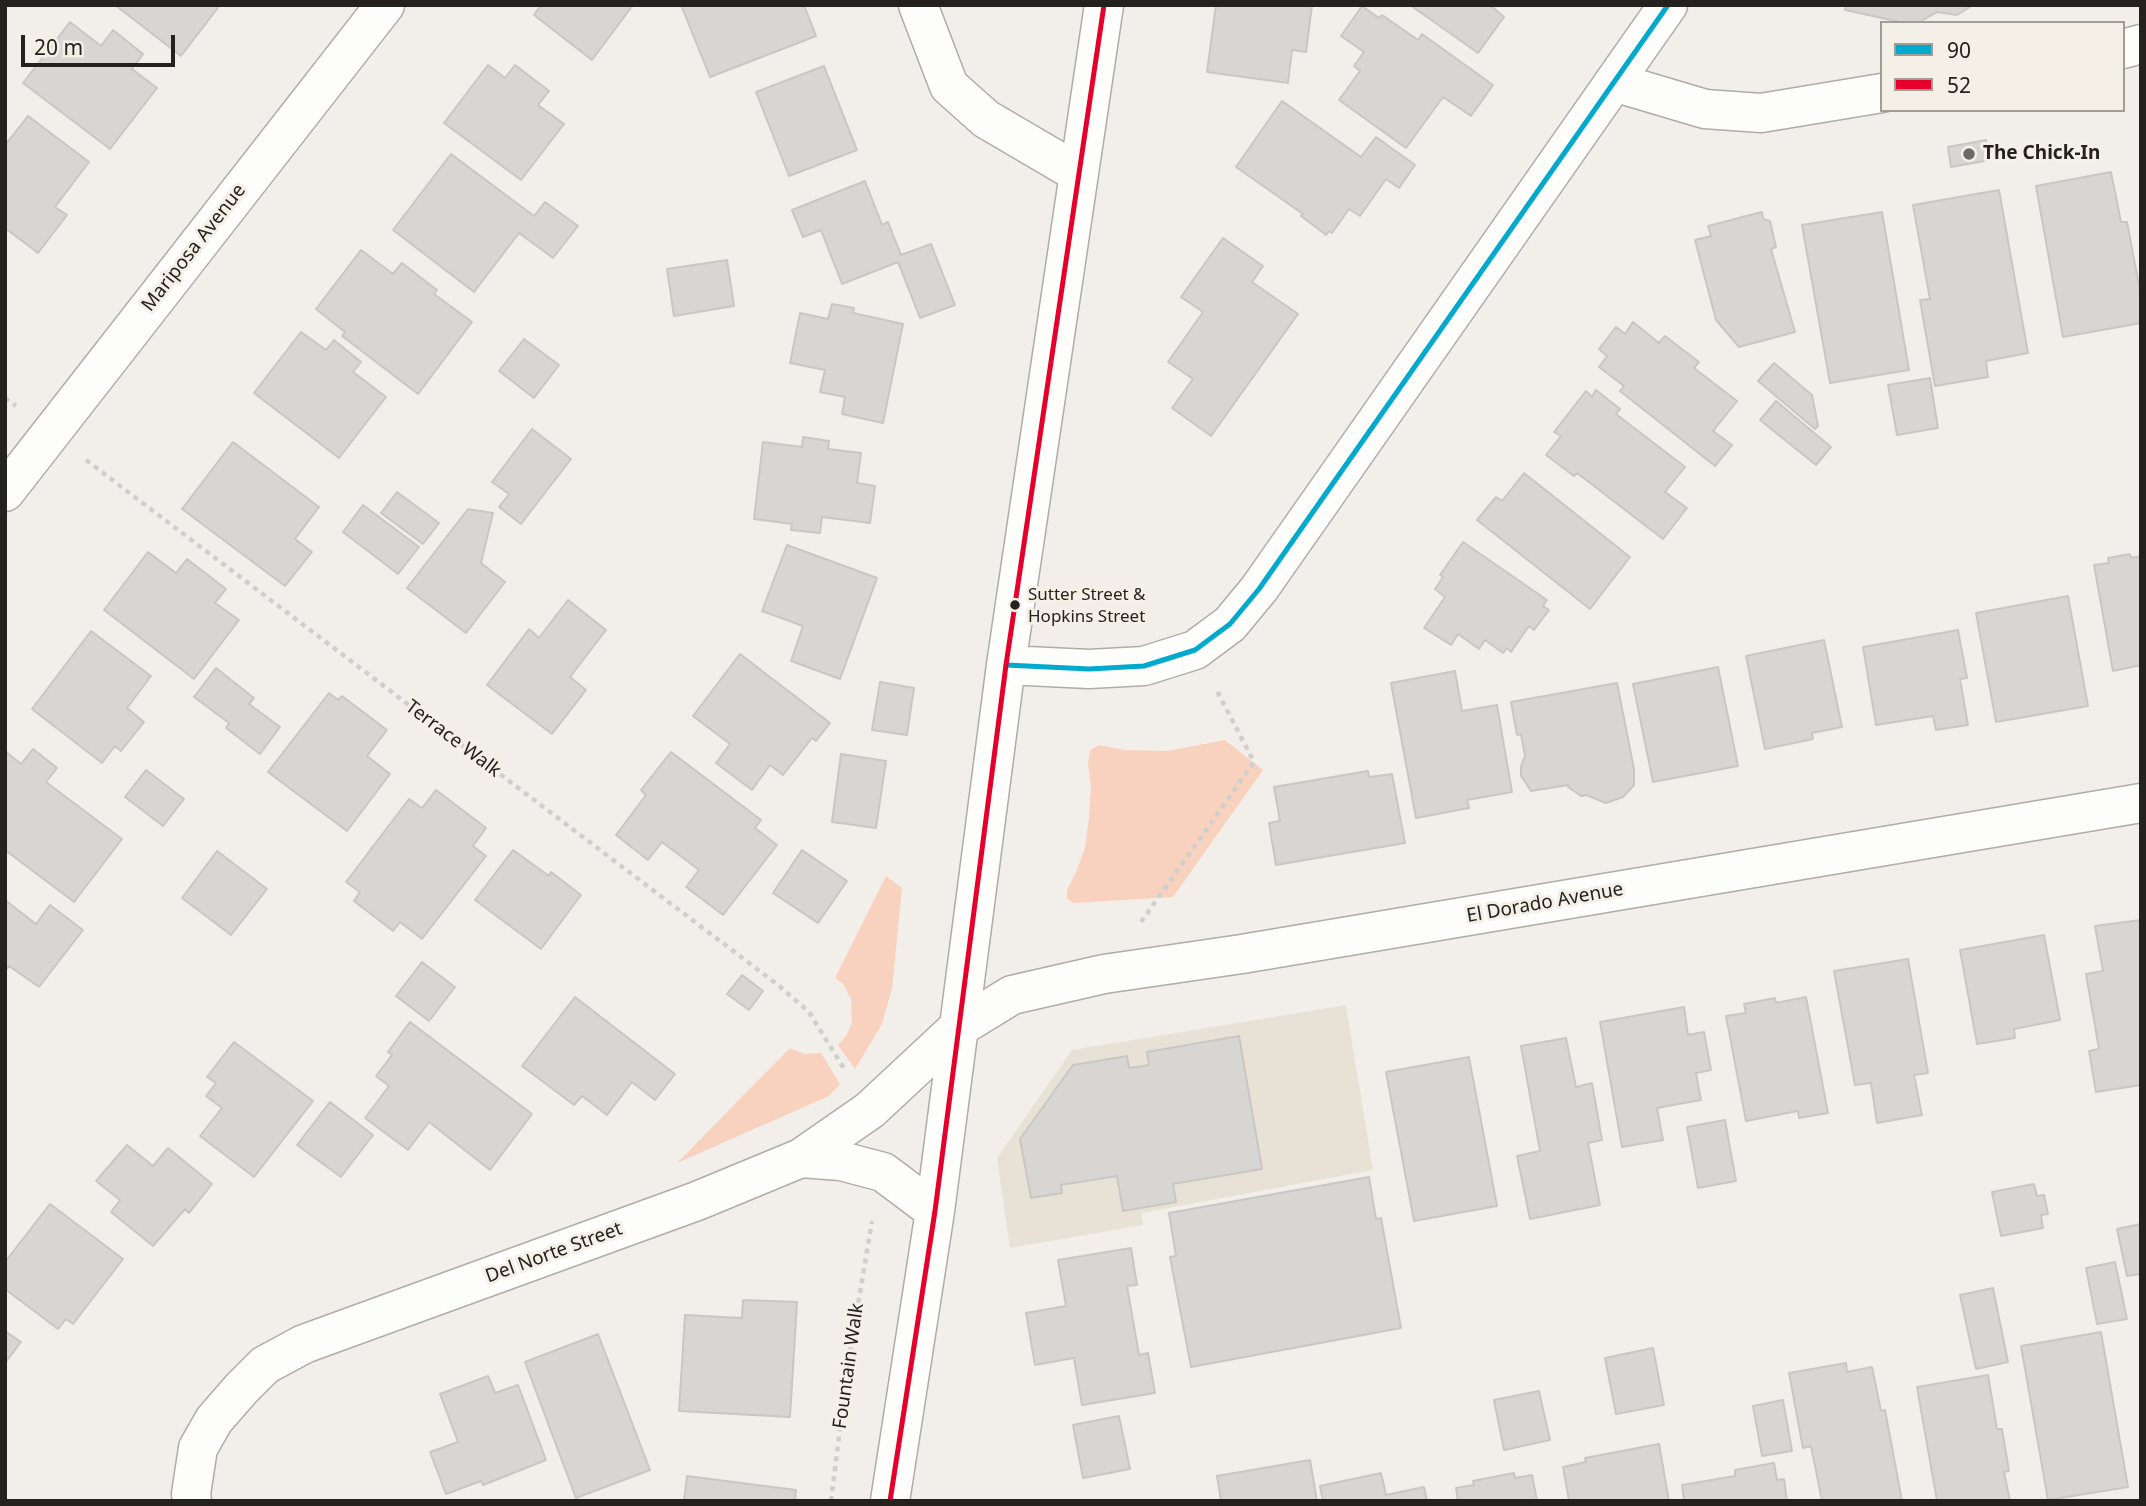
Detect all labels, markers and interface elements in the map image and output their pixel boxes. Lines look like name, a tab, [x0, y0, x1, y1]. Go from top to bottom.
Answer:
scale bar	[24, 21, 178, 65]
legend	[1880, 21, 2125, 112]
text: 20 m	[34, 33, 83, 61]
text: 90	[1947, 36, 1971, 64]
text: 52	[1947, 71, 1971, 99]
place label: The Chick-In	[1983, 143, 2100, 165]
marker: The Chick-In	[1961, 146, 1977, 162]
street label: Mariposa Avenue	[137, 180, 251, 316]
place label: Sutter Street & Hopkins Street	[1028, 585, 1145, 625]
marker: Sutter Street & Hopkins Street	[1008, 598, 1022, 612]
street label: Terrace Walk	[401, 696, 505, 782]
street label: El Dorado Avenue	[1465, 878, 1625, 928]
street label: Del Norte Street	[483, 1218, 625, 1288]
street label: Fountain Walk	[829, 1302, 869, 1430]

